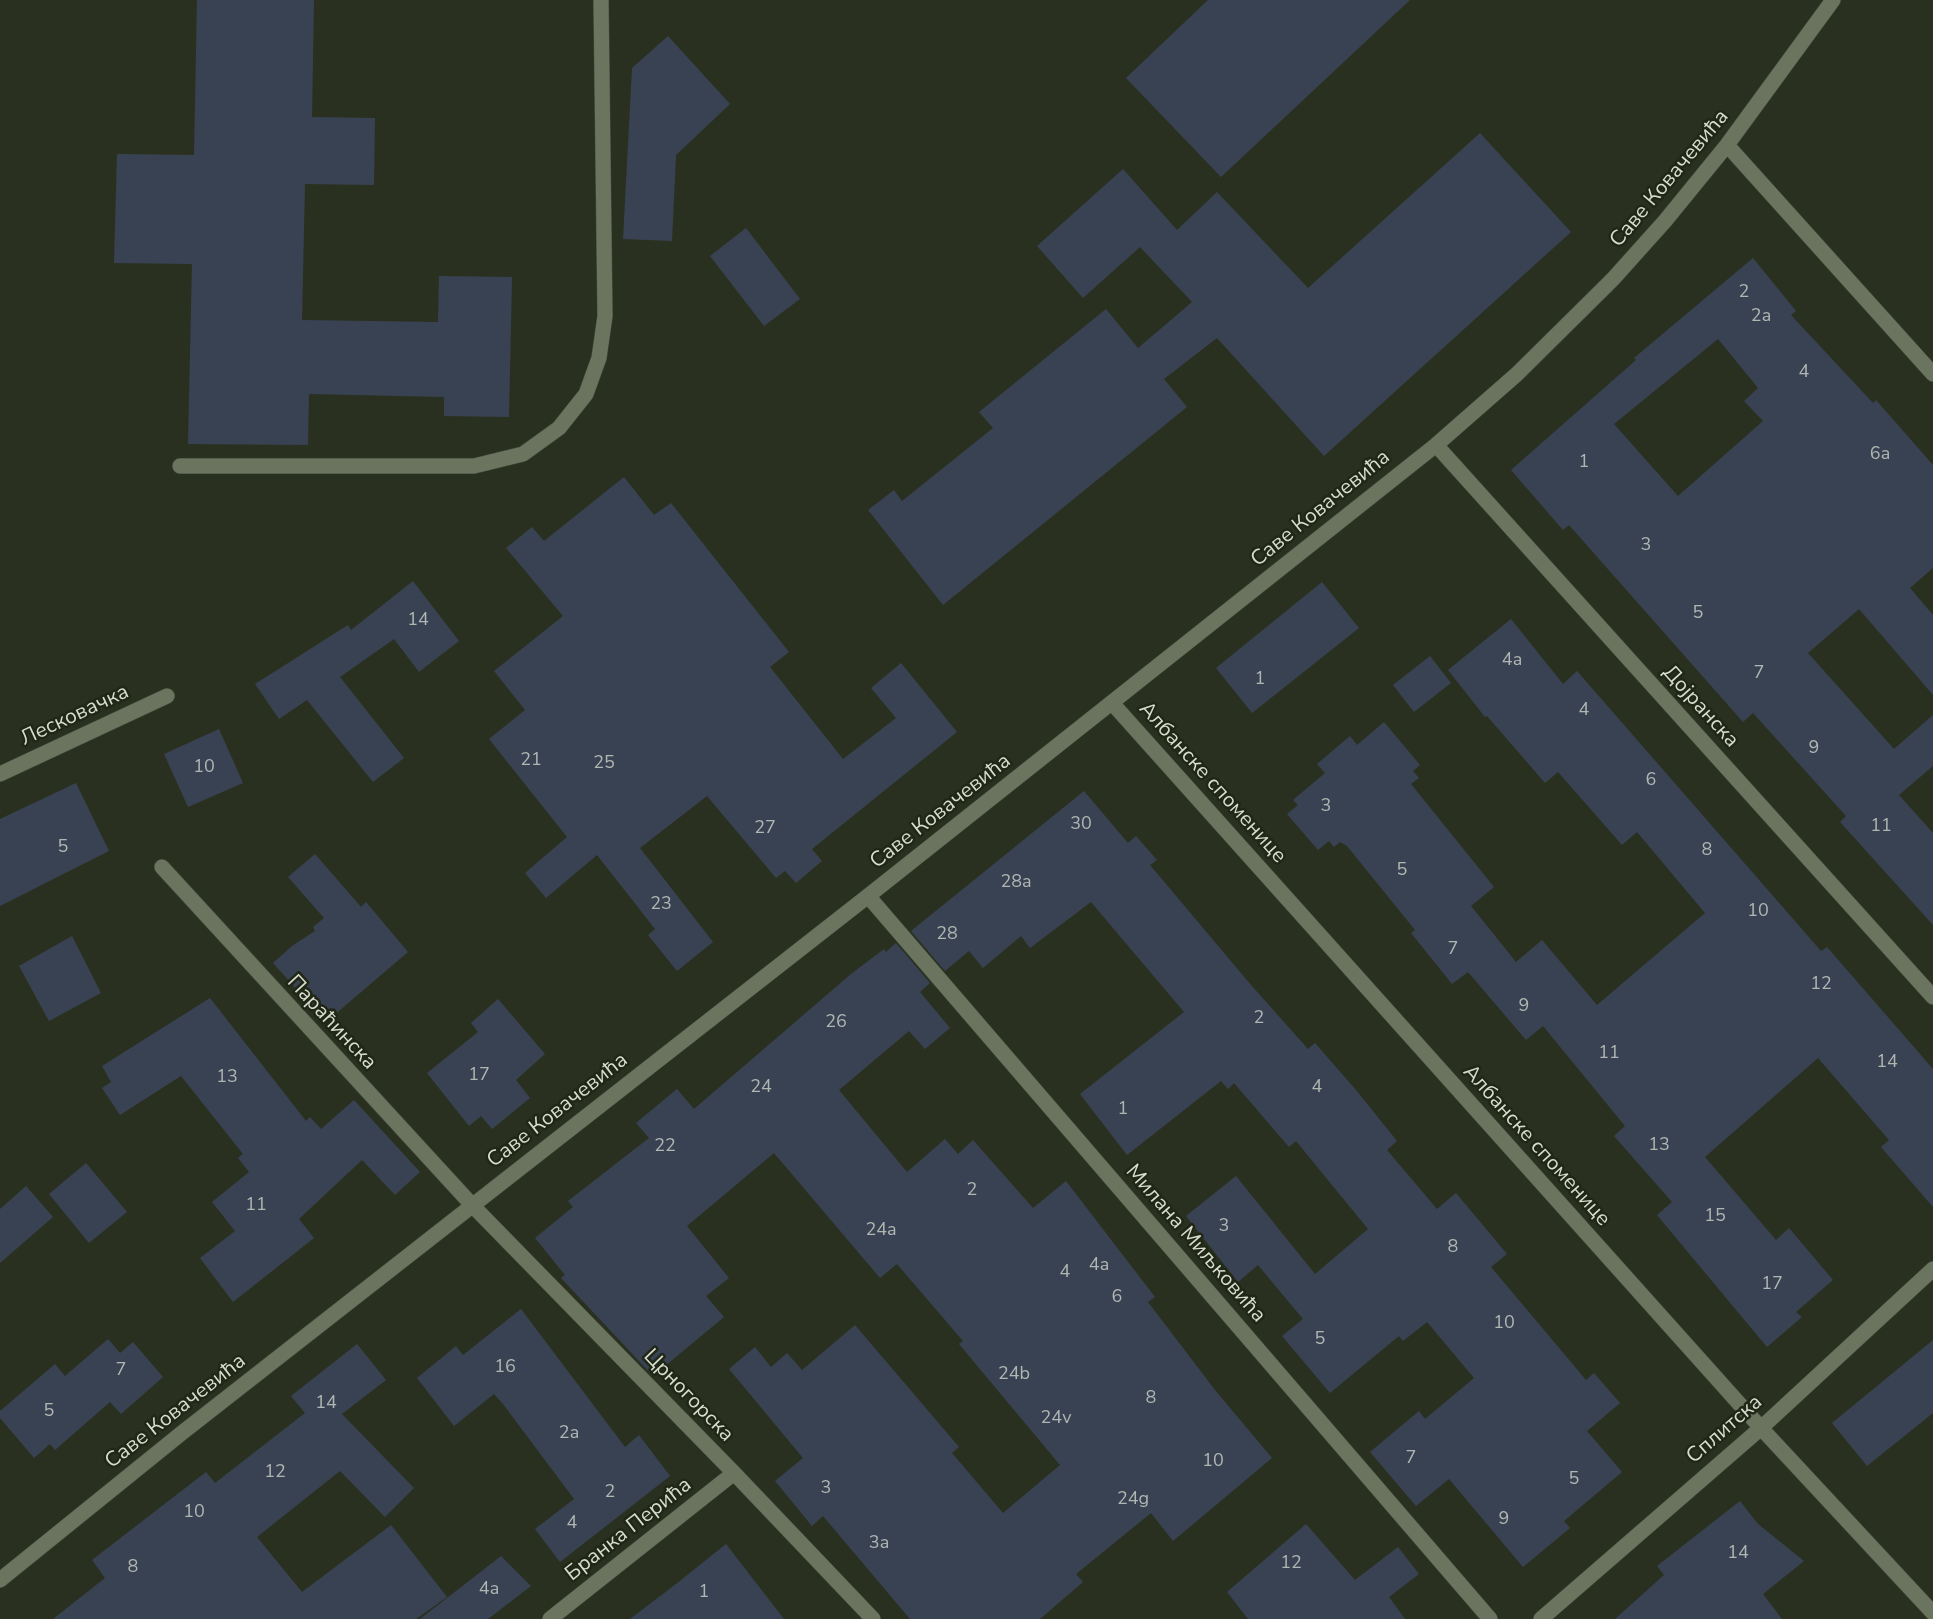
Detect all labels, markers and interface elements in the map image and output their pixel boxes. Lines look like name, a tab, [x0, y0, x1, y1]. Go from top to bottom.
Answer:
street label: Саве Ковачевића	[1605, 105, 1735, 253]
house number: 2	[1739, 282, 1749, 304]
house number: 2a	[1751, 306, 1771, 328]
house number: 4	[1799, 362, 1809, 384]
house number: 6a	[1870, 444, 1890, 466]
street label: Саве Ковачевића	[1246, 445, 1396, 573]
house number: 1	[1579, 452, 1589, 474]
house number: 3	[1641, 535, 1651, 557]
house number: 5	[1693, 603, 1703, 625]
house number: 14	[407, 610, 429, 632]
house number: 4a	[1502, 650, 1522, 672]
street label: Дојранска	[1657, 661, 1743, 753]
house number: 7	[1754, 663, 1764, 685]
house number: 1	[1255, 669, 1265, 691]
street label: Лесковачка	[17, 680, 133, 752]
street label: Албанске споменице	[1133, 697, 1291, 869]
house number: 4	[1579, 700, 1589, 722]
house number: 9	[1809, 738, 1819, 760]
street label: Саве Ковачевића	[866, 749, 1016, 875]
house number: 21	[520, 750, 542, 772]
house number: 25	[593, 753, 615, 775]
house number: 10	[193, 757, 215, 779]
house number: 6	[1646, 770, 1656, 792]
house number: 3	[1321, 796, 1331, 818]
house number: 30	[1070, 814, 1092, 836]
house number: 11	[1870, 816, 1892, 838]
house number: 27	[754, 818, 776, 840]
house number: 5	[58, 837, 68, 859]
house number: 8	[1702, 840, 1712, 862]
house number: 5	[1397, 860, 1407, 882]
house number: 28a	[1000, 872, 1032, 894]
house number: 23	[650, 894, 672, 916]
house number: 10	[1747, 901, 1769, 923]
house number: 28	[936, 924, 958, 946]
house number: 7	[1448, 939, 1458, 961]
street label: Параћинска	[281, 971, 381, 1075]
house number: 12	[1810, 974, 1832, 996]
house number: 9	[1519, 996, 1529, 1018]
house number: 2	[1254, 1008, 1264, 1030]
house number: 26	[825, 1012, 847, 1034]
house number: 11	[1598, 1043, 1620, 1065]
street label: Саве Ковачевића	[483, 1048, 633, 1174]
house number: 14	[1876, 1052, 1898, 1074]
street label: Албанске споменице	[1457, 1060, 1615, 1232]
house number: 17	[468, 1065, 490, 1087]
house number: 13	[216, 1067, 238, 1089]
house number: 24	[750, 1077, 772, 1099]
house number: 4	[1312, 1077, 1322, 1099]
house number: 1	[1118, 1099, 1128, 1121]
house number: 13	[1648, 1135, 1670, 1157]
house number: 22	[654, 1136, 676, 1158]
street label: Милана Миљковића	[1119, 1160, 1271, 1328]
house number: 2	[967, 1180, 977, 1202]
house number: 11	[245, 1195, 267, 1217]
house number: 15	[1704, 1206, 1726, 1228]
house number: 3	[1219, 1216, 1229, 1238]
house number: 24a	[865, 1220, 897, 1242]
house number: 8	[1448, 1237, 1458, 1259]
house number: 4a	[1089, 1255, 1109, 1277]
house number: 4	[1060, 1262, 1070, 1284]
house number: 17	[1761, 1274, 1783, 1296]
house number: 6	[1112, 1287, 1122, 1309]
house number: 10	[1493, 1313, 1515, 1335]
house number: 5	[1315, 1329, 1325, 1351]
street label: Црногорска	[638, 1344, 738, 1448]
street label: Саве Ковачевића	[101, 1349, 251, 1475]
house number: 16	[494, 1357, 516, 1379]
house number: 7	[116, 1360, 126, 1382]
house number: 24b	[998, 1364, 1030, 1386]
house number: 8	[1146, 1388, 1156, 1410]
street label: Сплитска	[1682, 1390, 1768, 1470]
house number: 14	[315, 1393, 337, 1415]
house number: 5	[44, 1401, 54, 1423]
house number: 24v	[1041, 1408, 1071, 1430]
house number: 2a	[559, 1423, 579, 1445]
house number: 7	[1406, 1448, 1416, 1470]
house number: 10	[1202, 1451, 1224, 1473]
house number: 12	[264, 1462, 286, 1484]
house number: 5	[1569, 1469, 1579, 1491]
street label: Бранка Перића	[561, 1473, 697, 1587]
house number: 3	[821, 1478, 831, 1500]
house number: 2	[605, 1482, 615, 1504]
house number: 24g	[1117, 1489, 1149, 1511]
house number: 10	[183, 1502, 205, 1524]
house number: 9	[1499, 1509, 1509, 1531]
house number: 4	[567, 1513, 577, 1535]
house number: 3a	[869, 1533, 889, 1555]
house number: 14	[1727, 1543, 1749, 1565]
house number: 12	[1280, 1553, 1302, 1575]
house number: 8	[128, 1557, 138, 1579]
house number: 4a	[479, 1579, 499, 1601]
house number: 1	[699, 1582, 709, 1604]

